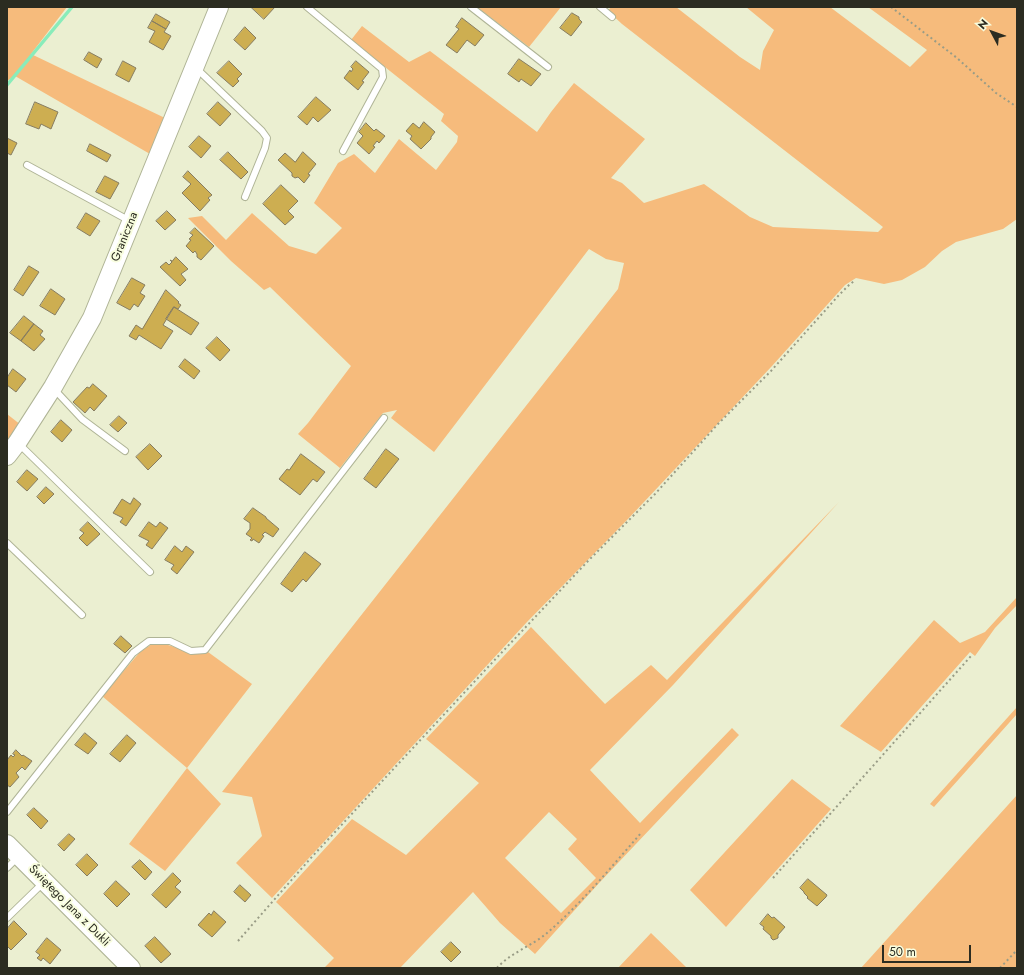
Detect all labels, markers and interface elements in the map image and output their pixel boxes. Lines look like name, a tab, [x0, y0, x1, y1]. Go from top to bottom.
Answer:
north arrow	[972, 12, 1012, 52]
text: N	[974, 16, 992, 33]
street label: Graniczna	[109, 210, 141, 264]
street label: Świętego Jana z Dukli	[25, 862, 113, 950]
scale bar	[884, 937, 973, 963]
text: 50 m	[889, 943, 916, 961]

